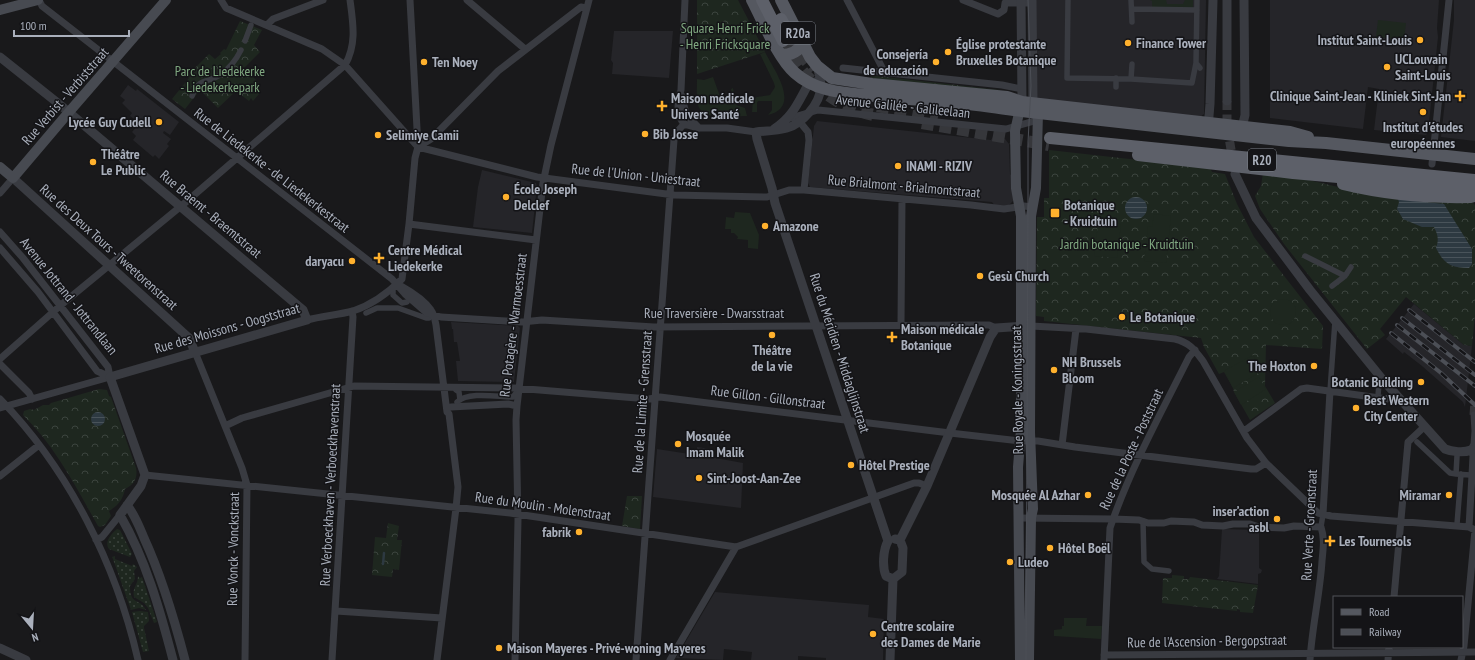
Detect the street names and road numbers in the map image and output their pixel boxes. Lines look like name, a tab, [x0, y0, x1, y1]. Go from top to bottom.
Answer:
road number: R20a	[781, 22, 815, 44]
street label: Rue Verbist - Verbiststraat	[18, 43, 112, 149]
street label: Avenue Galilée - Galileelaan	[835, 90, 971, 122]
street label: Rue de Liedekerke - de Liedekerkestraat	[191, 104, 354, 236]
road number: R20	[1248, 149, 1276, 171]
street label: Rue de l'Union - Uniestraat	[571, 159, 701, 191]
street label: Rue Braemt - Braemtstraat	[156, 166, 266, 262]
street label: Rue Brialmont - Brialmontstraat	[827, 170, 981, 202]
street label: Rue des Deux Tours - Tweetorenstraat	[36, 180, 182, 314]
street label: Avenue Jottrand - Jottrandlaan	[16, 234, 122, 358]
street label: Rue Potagère - Warmoesstraat	[495, 252, 531, 398]
street label: Rue du Méridien - Middaglijnstraat	[806, 271, 874, 435]
street label: Rue des Moissons - Oogststraat	[152, 299, 302, 357]
street label: Rue Traversière - Dwarsstraat	[644, 304, 784, 322]
street label: Rue Royale - Koningsstraat	[1007, 325, 1027, 454]
street label: Rue de la Limite - Grensstraat	[628, 330, 656, 474]
street label: Rue Gillon - Gillonstraat	[710, 381, 826, 413]
street label: Rue Verboeckhaven - Verboeckhavenstraat	[316, 383, 344, 587]
street label: Rue de la Poste - Poststraat	[1095, 386, 1167, 512]
street label: Rue Verte - Groenstraat	[1297, 469, 1321, 581]
street label: Rue du Moulin - Molenstraat	[474, 488, 612, 524]
street label: Rue Vonck - Vonckstraat	[223, 492, 243, 606]
street label: Rue de l'Ascension - Bergopstraat	[1127, 631, 1287, 651]

